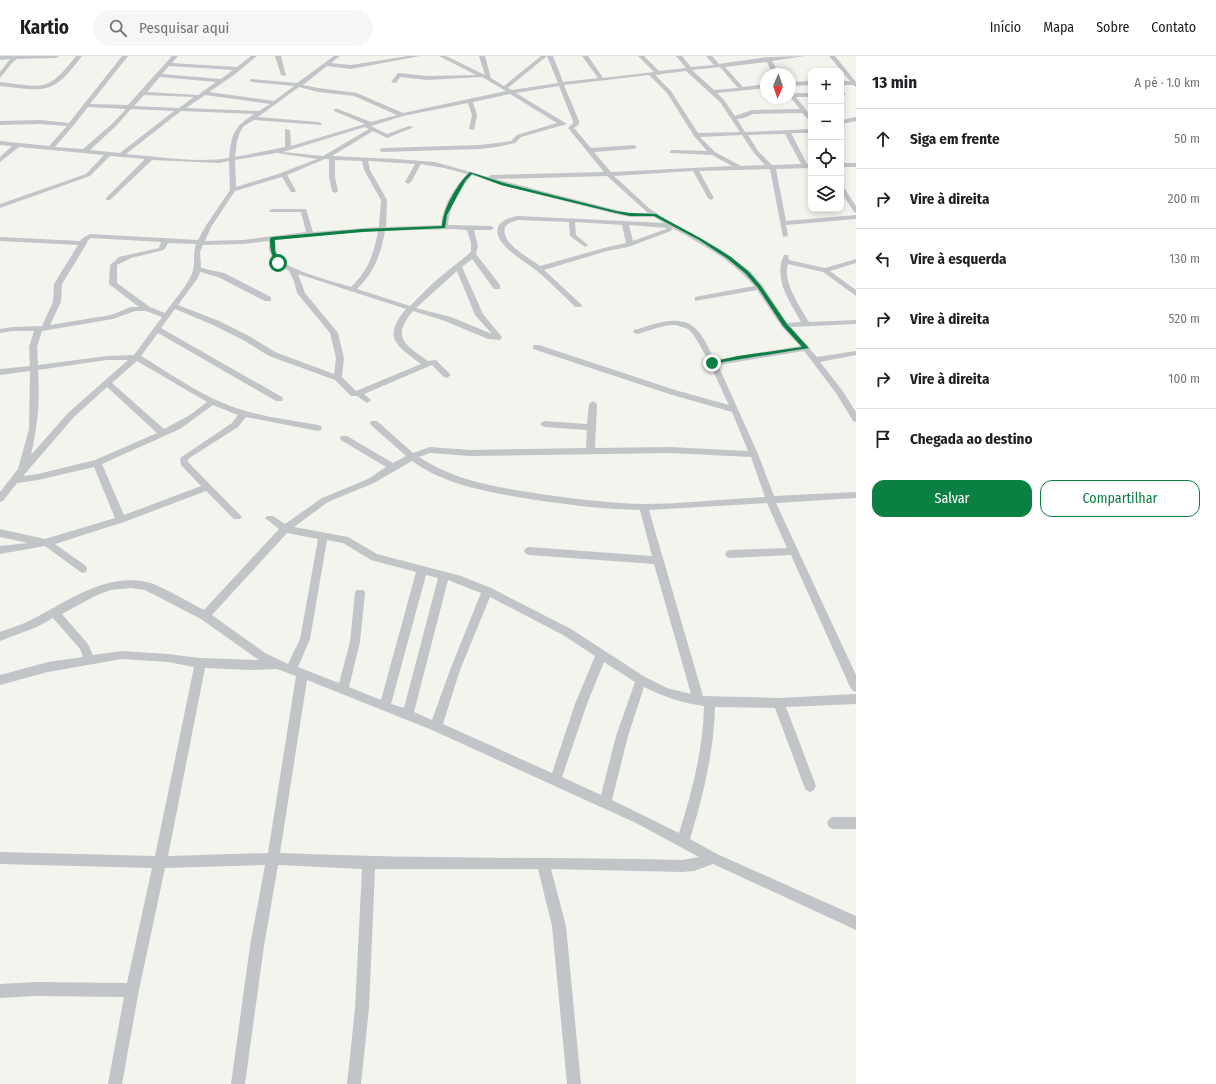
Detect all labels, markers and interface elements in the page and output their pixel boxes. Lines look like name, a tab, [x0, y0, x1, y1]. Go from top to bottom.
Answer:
search box	[93, 10, 373, 46]
text: Kartio	[20, 16, 69, 39]
icon: search	[107, 17, 129, 39]
text: Pesquisar aqui	[139, 19, 229, 37]
text: Início	[990, 19, 1021, 36]
text: Mapa	[1043, 19, 1074, 36]
text: Sobre	[1096, 19, 1129, 36]
text: Contato	[1151, 19, 1196, 36]
north arrow	[760, 68, 796, 104]
map controls	[808, 68, 844, 212]
button: +	[808, 68, 844, 104]
text: 13 min	[872, 72, 917, 93]
text: A pé · 1.0 km	[1134, 75, 1200, 90]
button: −	[808, 104, 844, 140]
icon: ahead	[872, 128, 894, 150]
text: Siga em frente	[910, 130, 1000, 148]
text: 50 m	[1174, 131, 1200, 146]
button: locate	[808, 140, 844, 176]
button: layers	[808, 176, 844, 212]
icon: right	[872, 188, 894, 210]
text: Vire à direita	[910, 190, 989, 208]
text: 200 m	[1168, 191, 1200, 206]
icon: left	[872, 248, 894, 270]
text: Vire à esquerda	[910, 250, 1007, 268]
text: 130 m	[1169, 251, 1200, 266]
route start	[269, 254, 287, 272]
icon: right	[872, 308, 894, 330]
text: Vire à direita	[910, 310, 989, 328]
text: 520 m	[1169, 311, 1200, 326]
route end	[703, 354, 721, 372]
icon: right	[872, 368, 894, 390]
text: Vire à direita	[910, 370, 989, 388]
text: 100 m	[1168, 371, 1200, 386]
icon: arrive	[872, 428, 894, 450]
text: Chegada ao destino	[910, 430, 1032, 448]
button: Salvar	[872, 480, 1032, 517]
button: Compartilhar	[1040, 480, 1200, 517]

